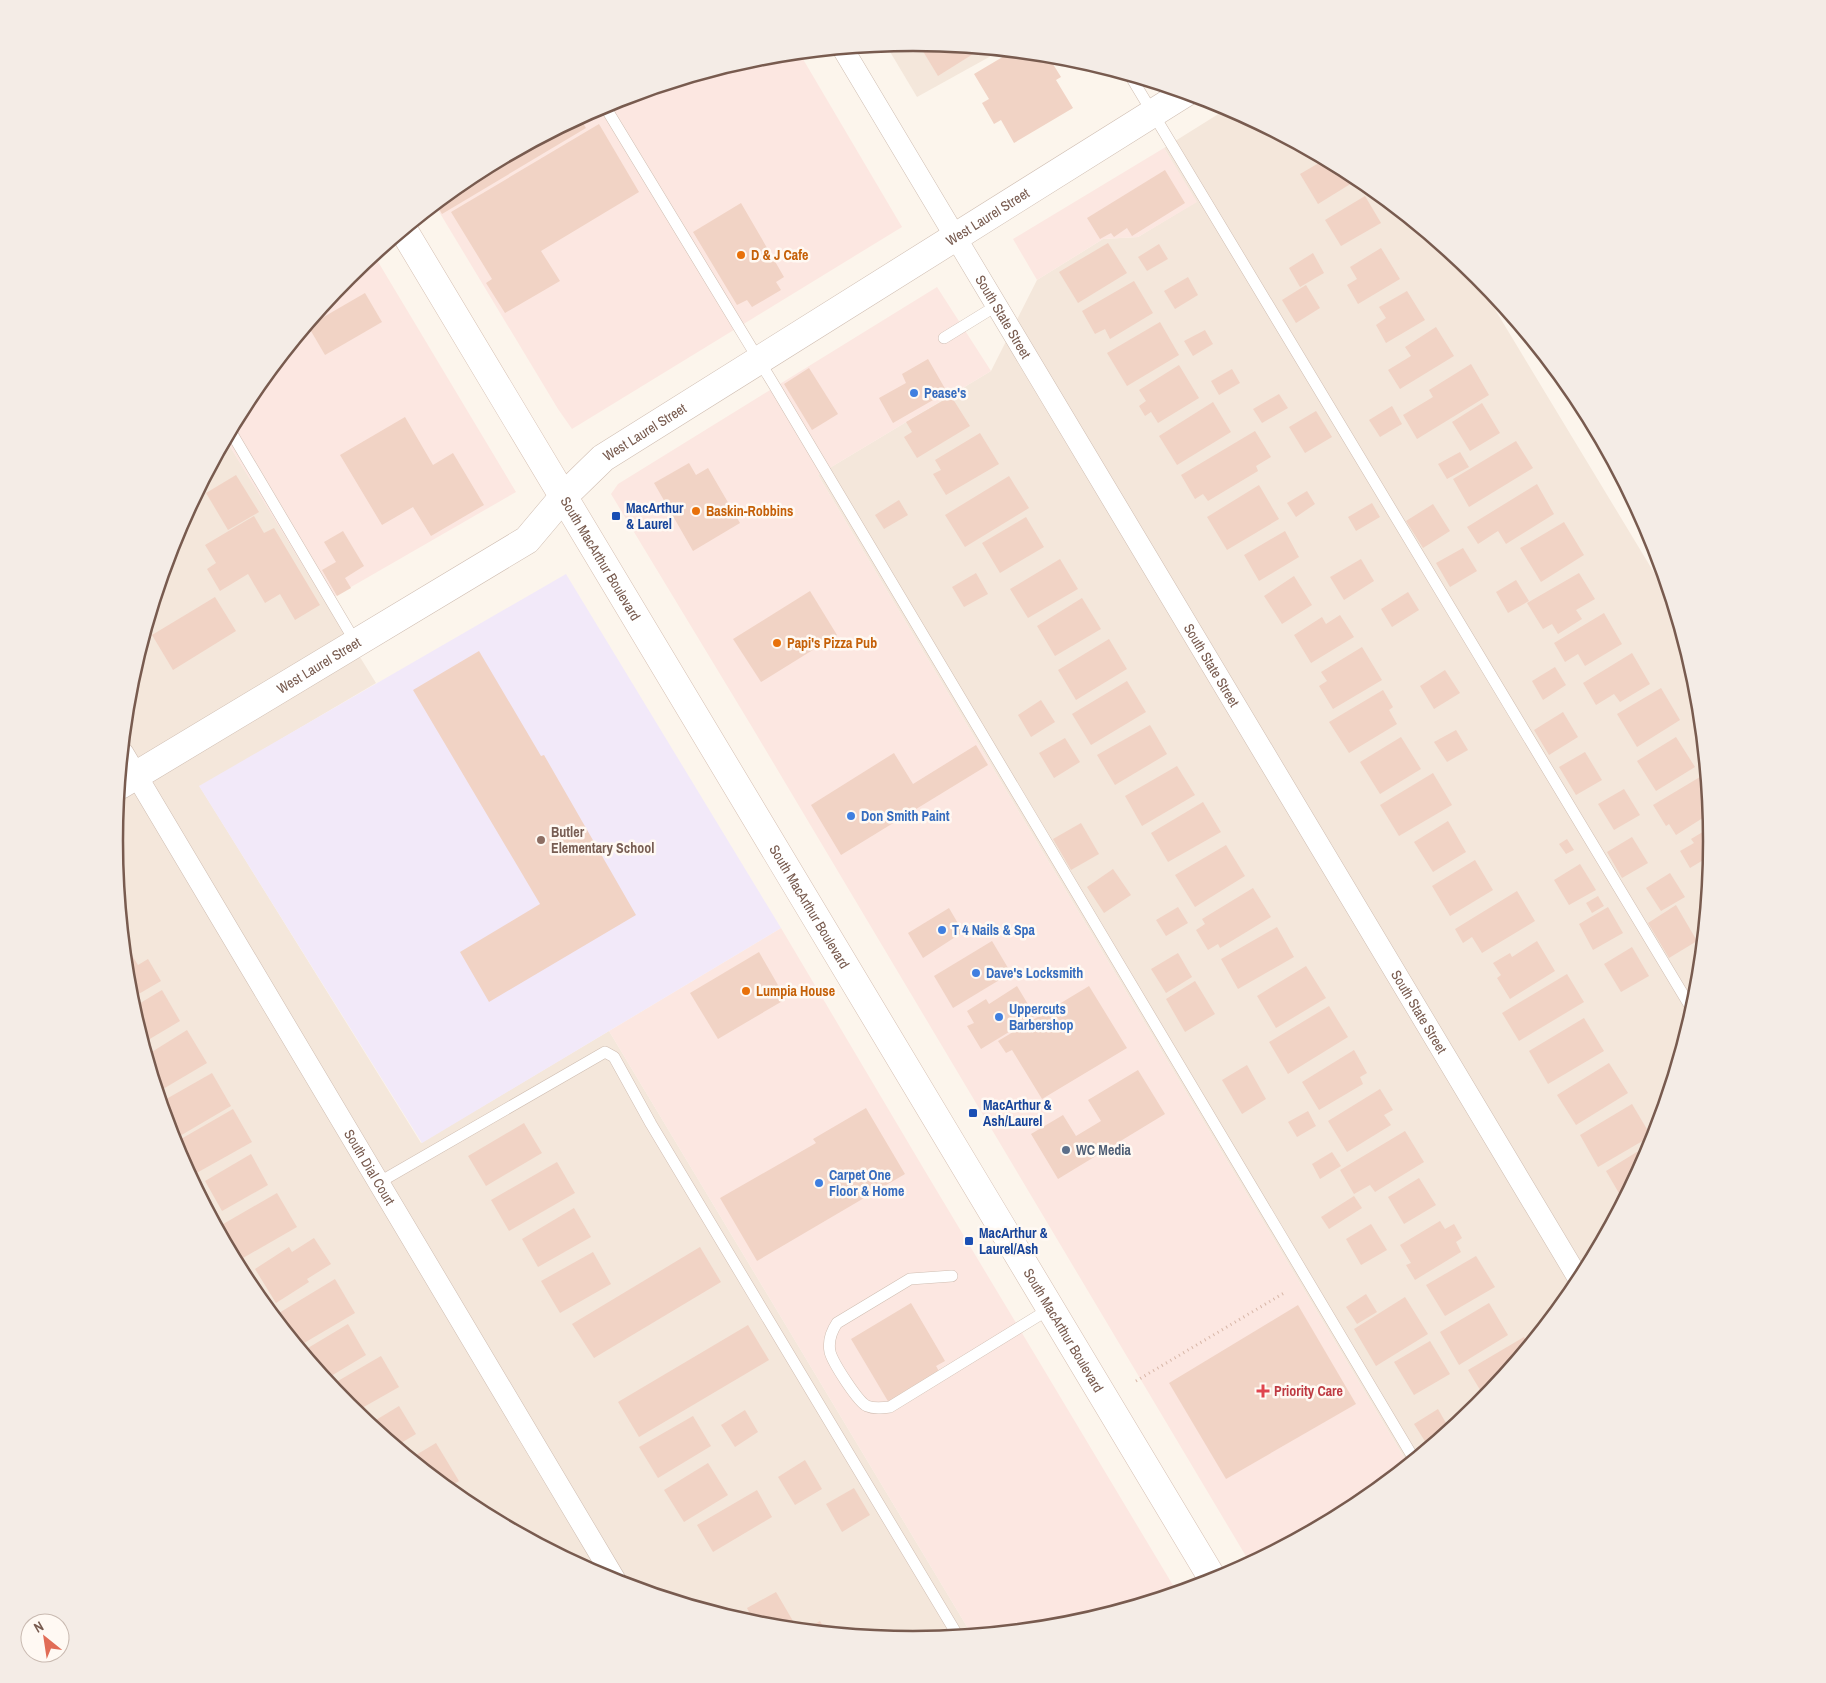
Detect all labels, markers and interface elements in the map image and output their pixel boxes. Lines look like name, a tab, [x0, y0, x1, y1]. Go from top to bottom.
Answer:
street label: West Laurel Street	[943, 184, 1033, 250]
place label: D & J Cafe	[751, 246, 808, 264]
marker: D & J Cafe	[735, 249, 747, 261]
street label: South State Street	[971, 272, 1035, 362]
place label: Pease's	[924, 384, 966, 402]
marker: Pease's	[908, 387, 920, 399]
street label: West Laurel Street	[599, 399, 690, 465]
street label: South MacArthur Boulevard	[556, 493, 645, 624]
place label: MacArthur & Laurel	[626, 499, 684, 533]
place label: Baskin-Robbins	[706, 502, 793, 520]
marker: Baskin-Robbins	[690, 505, 702, 517]
marker: MacArthur & Laurel	[610, 510, 622, 522]
street label: South State Street	[1180, 620, 1243, 710]
street label: West Laurel Street	[273, 633, 364, 698]
place label: Papi's Pizza Pub	[787, 634, 877, 652]
marker: Papi's Pizza Pub	[771, 637, 783, 649]
place label: Don Smith Paint	[861, 807, 950, 825]
marker: Don Smith Paint	[845, 810, 857, 822]
place label: Butler Elementary School	[551, 823, 654, 857]
marker: Butler Elementary School	[535, 834, 547, 846]
street label: South MacArthur Boulevard	[765, 842, 853, 972]
place label: T 4 Nails & Spa	[952, 921, 1036, 939]
marker: T 4 Nails & Spa	[936, 924, 948, 936]
place label: Dave's Locksmith	[986, 964, 1083, 982]
marker: Dave's Locksmith	[970, 967, 982, 979]
street label: South State Street	[1387, 967, 1451, 1057]
place label: Lumpia House	[756, 982, 835, 1000]
marker: Lumpia House	[740, 985, 752, 997]
place label: Uppercuts Barbershop	[1009, 1000, 1073, 1034]
marker: Uppercuts Barbershop	[993, 1011, 1005, 1023]
place label: MacArthur & Ash/Laurel	[983, 1096, 1053, 1130]
marker: MacArthur & Ash/Laurel	[967, 1107, 979, 1119]
street label: South Dial Court	[340, 1126, 399, 1208]
place label: WC Media	[1076, 1141, 1131, 1159]
marker: WC Media	[1060, 1144, 1072, 1156]
place label: Carpet One Floor & Home	[829, 1166, 904, 1200]
marker: Carpet One Floor & Home	[813, 1177, 825, 1189]
place label: MacArthur & Laurel/Ash	[979, 1224, 1049, 1258]
marker: MacArthur & Laurel/Ash	[963, 1235, 975, 1247]
street label: South MacArthur Boulevard	[1020, 1265, 1108, 1395]
place label: Priority Care	[1274, 1382, 1343, 1400]
marker: Priority Care	[1256, 1384, 1270, 1398]
north arrow	[20, 1613, 70, 1663]
text: N	[30, 1617, 47, 1637]

